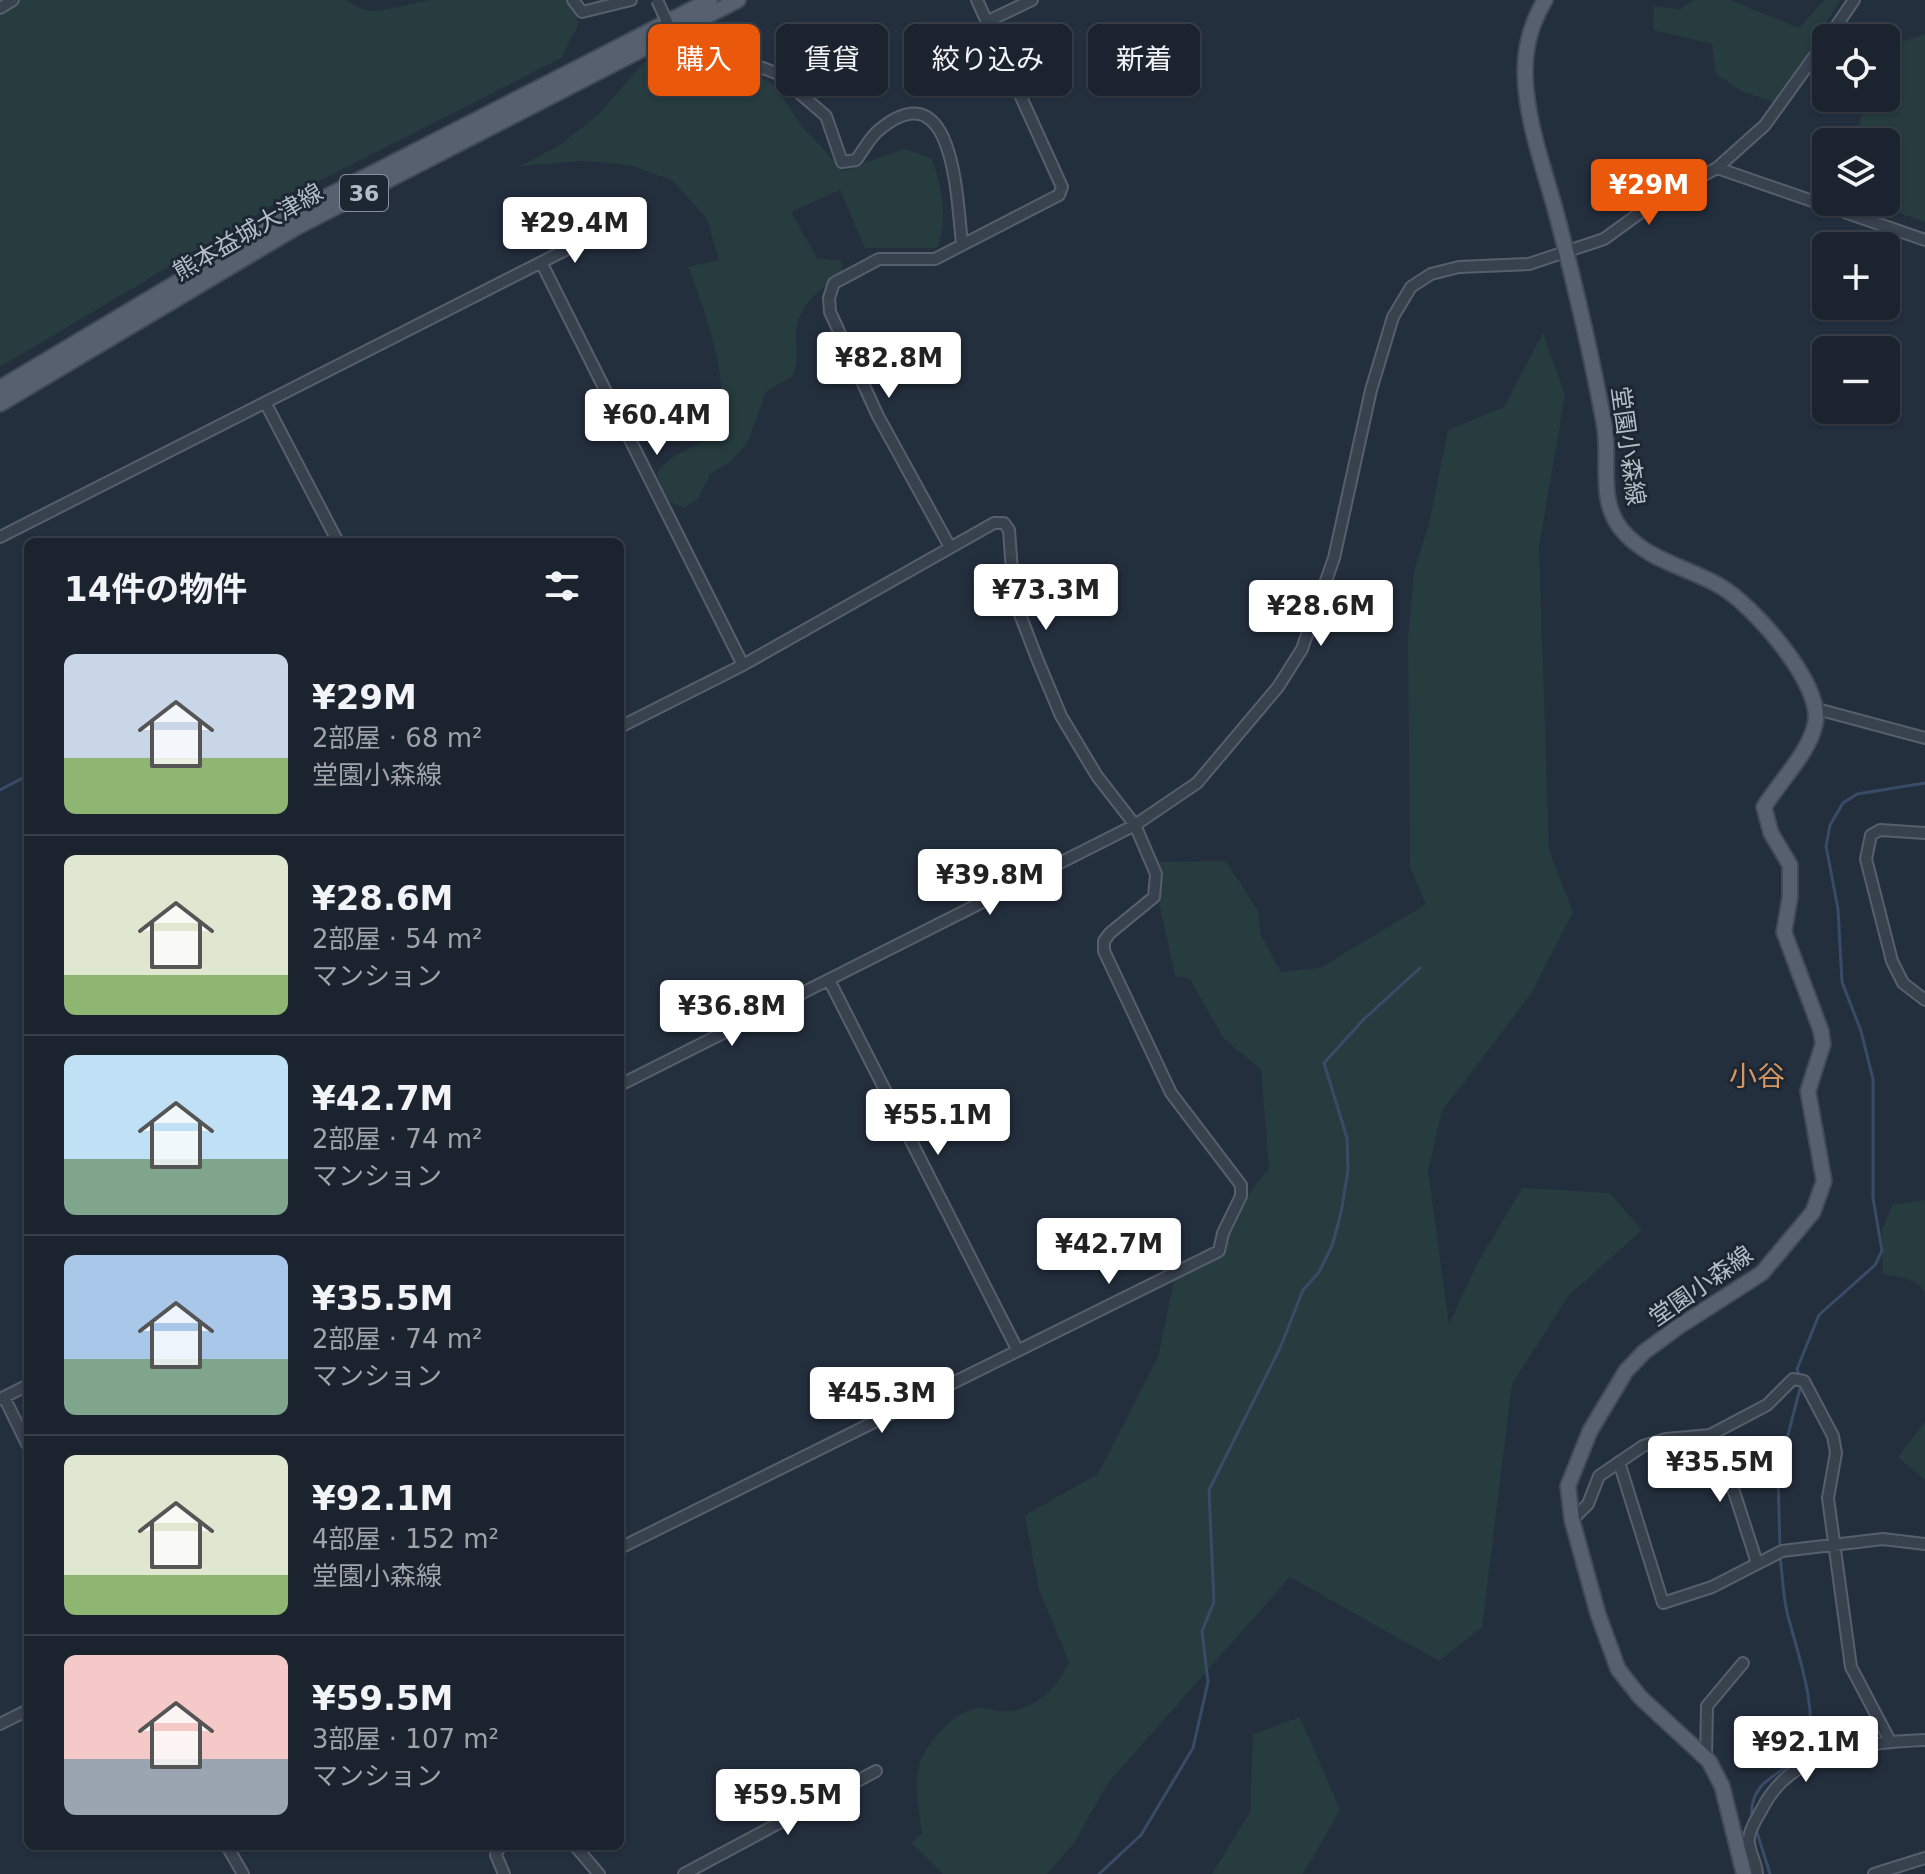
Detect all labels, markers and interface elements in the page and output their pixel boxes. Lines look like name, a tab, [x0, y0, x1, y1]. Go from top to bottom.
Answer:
chip: 購入	[648, 24, 760, 96]
chip: 賃貸	[776, 24, 888, 96]
chip: 絞り込み	[904, 24, 1072, 96]
chip: 新着	[1088, 24, 1200, 96]
map controls	[1812, 24, 1900, 424]
button: locate	[1812, 24, 1900, 112]
button: layers	[1812, 128, 1900, 216]
pin: ¥29M	[1602, 159, 1696, 227]
text: ¥29M	[1609, 170, 1689, 200]
road number: 36	[340, 175, 388, 211]
street label: 熊本益城大津線	[168, 178, 328, 286]
pin: ¥29.4M	[510, 197, 640, 265]
text: ¥29.4M	[521, 208, 629, 238]
button: +	[1812, 232, 1900, 320]
pin: ¥82.8M	[824, 332, 954, 400]
button: −	[1812, 336, 1900, 424]
text: ¥82.8M	[835, 343, 943, 373]
street label: 堂園小森線	[1606, 385, 1650, 507]
pin: ¥60.4M	[592, 389, 722, 457]
text: ¥60.4M	[603, 400, 711, 430]
icon: filters	[540, 564, 584, 608]
pin: ¥73.3M	[981, 564, 1111, 632]
text: 14件の物件	[64, 569, 247, 609]
text: ¥73.3M	[992, 575, 1100, 605]
pin: ¥28.6M	[1256, 580, 1386, 648]
text: ¥28.6M	[1267, 591, 1375, 621]
text: ¥29M	[312, 677, 417, 717]
icon: home	[128, 686, 224, 782]
text: 2部屋 · 68 m²	[312, 723, 482, 753]
text: 堂園小森線	[312, 760, 442, 790]
pin: ¥39.8M	[925, 849, 1055, 917]
text: ¥39.8M	[936, 860, 1044, 890]
text: ¥28.6M	[312, 878, 453, 918]
icon: home	[128, 887, 224, 983]
text: 2部屋 · 54 m²	[312, 924, 482, 954]
text: マンション	[312, 961, 442, 991]
pin: ¥36.8M	[667, 980, 797, 1048]
text: ¥36.8M	[678, 991, 786, 1021]
district label: 小谷	[1729, 1060, 1785, 1093]
text: ¥42.7M	[312, 1078, 453, 1118]
icon: home	[128, 1087, 224, 1183]
pin: ¥55.1M	[873, 1089, 1003, 1157]
text: ¥55.1M	[884, 1100, 992, 1130]
text: 2部屋 · 74 m²	[312, 1124, 482, 1154]
text: マンション	[312, 1161, 442, 1191]
pin: ¥42.7M	[1044, 1218, 1174, 1286]
text: ¥42.7M	[1055, 1229, 1163, 1259]
street label: 堂園小森線	[1644, 1240, 1758, 1332]
text: ¥35.5M	[312, 1278, 453, 1318]
icon: home	[128, 1287, 224, 1383]
text: 2部屋 · 74 m²	[312, 1324, 482, 1354]
text: マンション	[312, 1361, 442, 1391]
pin: ¥45.3M	[817, 1367, 947, 1435]
text: ¥45.3M	[828, 1378, 936, 1408]
pin: ¥35.5M	[1655, 1436, 1785, 1504]
text: ¥35.5M	[1666, 1447, 1774, 1477]
text: ¥92.1M	[312, 1478, 453, 1518]
icon: home	[128, 1487, 224, 1583]
text: 4部屋 · 152 m²	[312, 1524, 499, 1554]
text: 堂園小森線	[312, 1561, 442, 1591]
text: ¥59.5M	[312, 1678, 453, 1718]
icon: home	[128, 1687, 224, 1783]
pin: ¥92.1M	[1741, 1716, 1871, 1784]
text: 3部屋 · 107 m²	[312, 1724, 499, 1754]
text: ¥92.1M	[1752, 1727, 1860, 1757]
text: マンション	[312, 1761, 442, 1791]
pin: ¥59.5M	[723, 1769, 853, 1837]
text: ¥59.5M	[734, 1780, 842, 1810]

